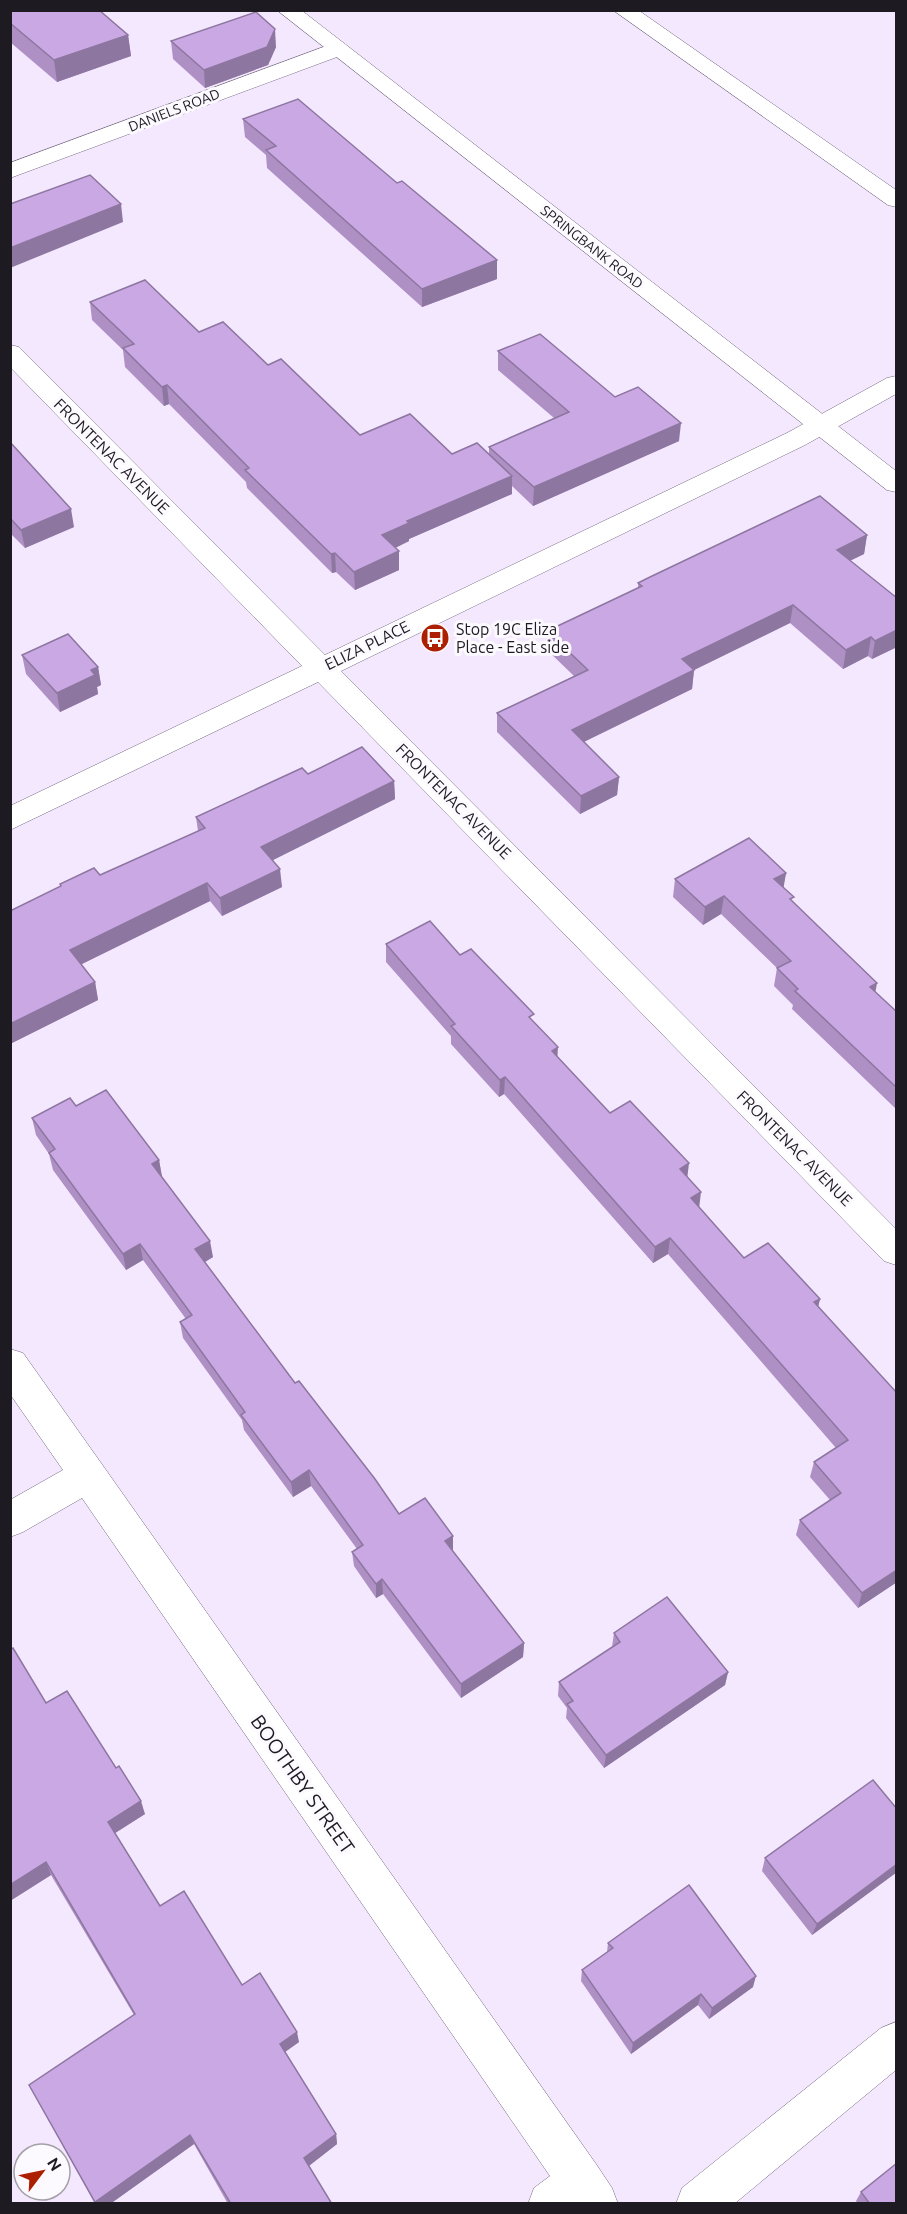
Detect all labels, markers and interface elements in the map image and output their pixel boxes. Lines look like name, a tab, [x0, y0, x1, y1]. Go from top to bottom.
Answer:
street label: DANIELS ROAD	[126, 85, 222, 135]
street label: SPRINGBANK ROAD	[538, 202, 646, 292]
street label: FRONTENAC AVENUE	[51, 395, 173, 517]
street label: ELIZA PLACE	[322, 617, 412, 673]
place label: Stop 19C Eliza Place - East side	[456, 620, 569, 656]
bus stop icon: Stop 19C Eliza Place - East side	[419, 622, 451, 654]
street label: FRONTENAC AVENUE	[393, 740, 515, 862]
street label: FRONTENAC AVENUE	[734, 1087, 856, 1209]
street label: BOOTHBY STREET	[246, 1710, 360, 1858]
north arrow	[12, 2142, 72, 2202]
text: N	[44, 2154, 66, 2174]

